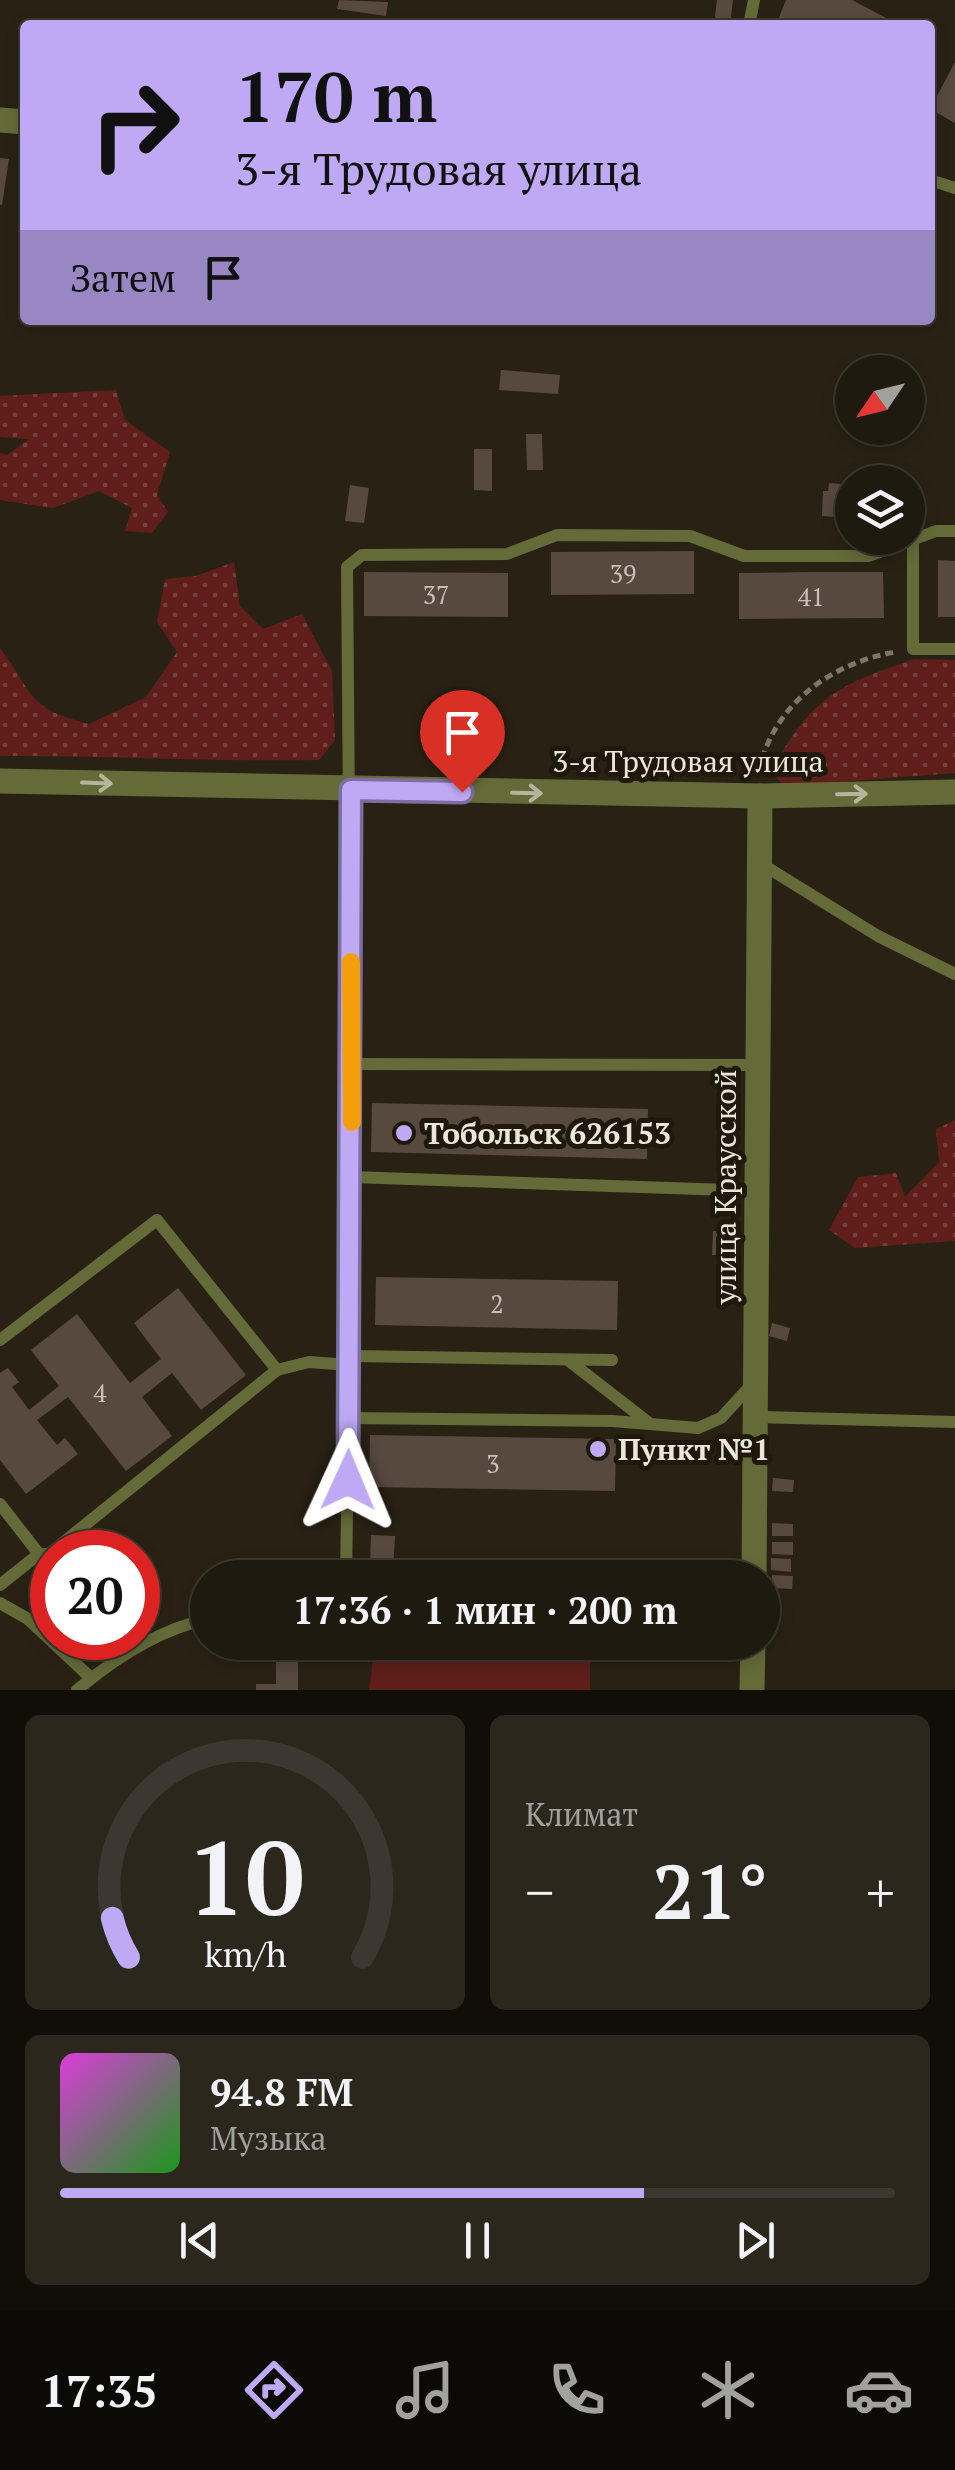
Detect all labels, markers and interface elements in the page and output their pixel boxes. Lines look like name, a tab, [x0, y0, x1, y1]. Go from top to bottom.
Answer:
text: 170 m	[235, 49, 437, 142]
icon: right	[70, 60, 200, 190]
text: 3-я Трудовая улица	[235, 138, 642, 198]
icon: arrive	[196, 250, 251, 305]
text: Затем	[70, 253, 176, 303]
north arrow	[835, 355, 925, 445]
map controls	[835, 355, 925, 555]
button: layers	[835, 465, 925, 555]
house number: 39	[610, 557, 636, 590]
house number: 37	[423, 578, 449, 611]
house number: 41	[798, 580, 824, 613]
pin	[420, 690, 505, 793]
icon: arrive	[435, 705, 490, 760]
street label: 3-я Трудовая улица	[552, 741, 824, 781]
one-way arrow	[81, 774, 113, 793]
one-way arrow	[511, 783, 543, 802]
one-way arrow	[836, 785, 868, 804]
street label: улица Краусской	[705, 1070, 745, 1305]
place label: Тобольск 626153	[424, 1113, 671, 1153]
marker: Тобольск 626153	[393, 1122, 415, 1144]
house number: 2	[490, 1287, 504, 1320]
house number: 4	[93, 1376, 107, 1409]
position arrow	[296, 1428, 400, 1532]
place label: Пункт №1	[618, 1429, 770, 1469]
marker: Пункт №1	[587, 1438, 609, 1460]
house number: 3	[486, 1447, 500, 1480]
speed limit sign: 20	[30, 1530, 160, 1660]
text: 17:36 · 1 мин · 200 m	[292, 1585, 678, 1635]
text: Климат	[525, 1793, 638, 1835]
text: 10	[186, 1807, 304, 1945]
text: 21°	[652, 1841, 768, 1940]
text: −	[525, 1855, 554, 1928]
text: +	[866, 1855, 895, 1928]
text: km/h	[204, 1930, 286, 1977]
text: 94.8 FM	[210, 2067, 353, 2117]
text: Музыка	[210, 2117, 326, 2159]
icon: previous	[172, 2213, 227, 2268]
icon: pause	[450, 2213, 505, 2268]
icon: next	[728, 2213, 783, 2268]
icon: directions	[239, 2355, 309, 2425]
icon: music	[390, 2355, 460, 2425]
icon: phone	[542, 2355, 612, 2425]
icon: climate	[693, 2355, 763, 2425]
icon: car	[844, 2355, 914, 2425]
text: 17:35	[41, 2360, 158, 2420]

